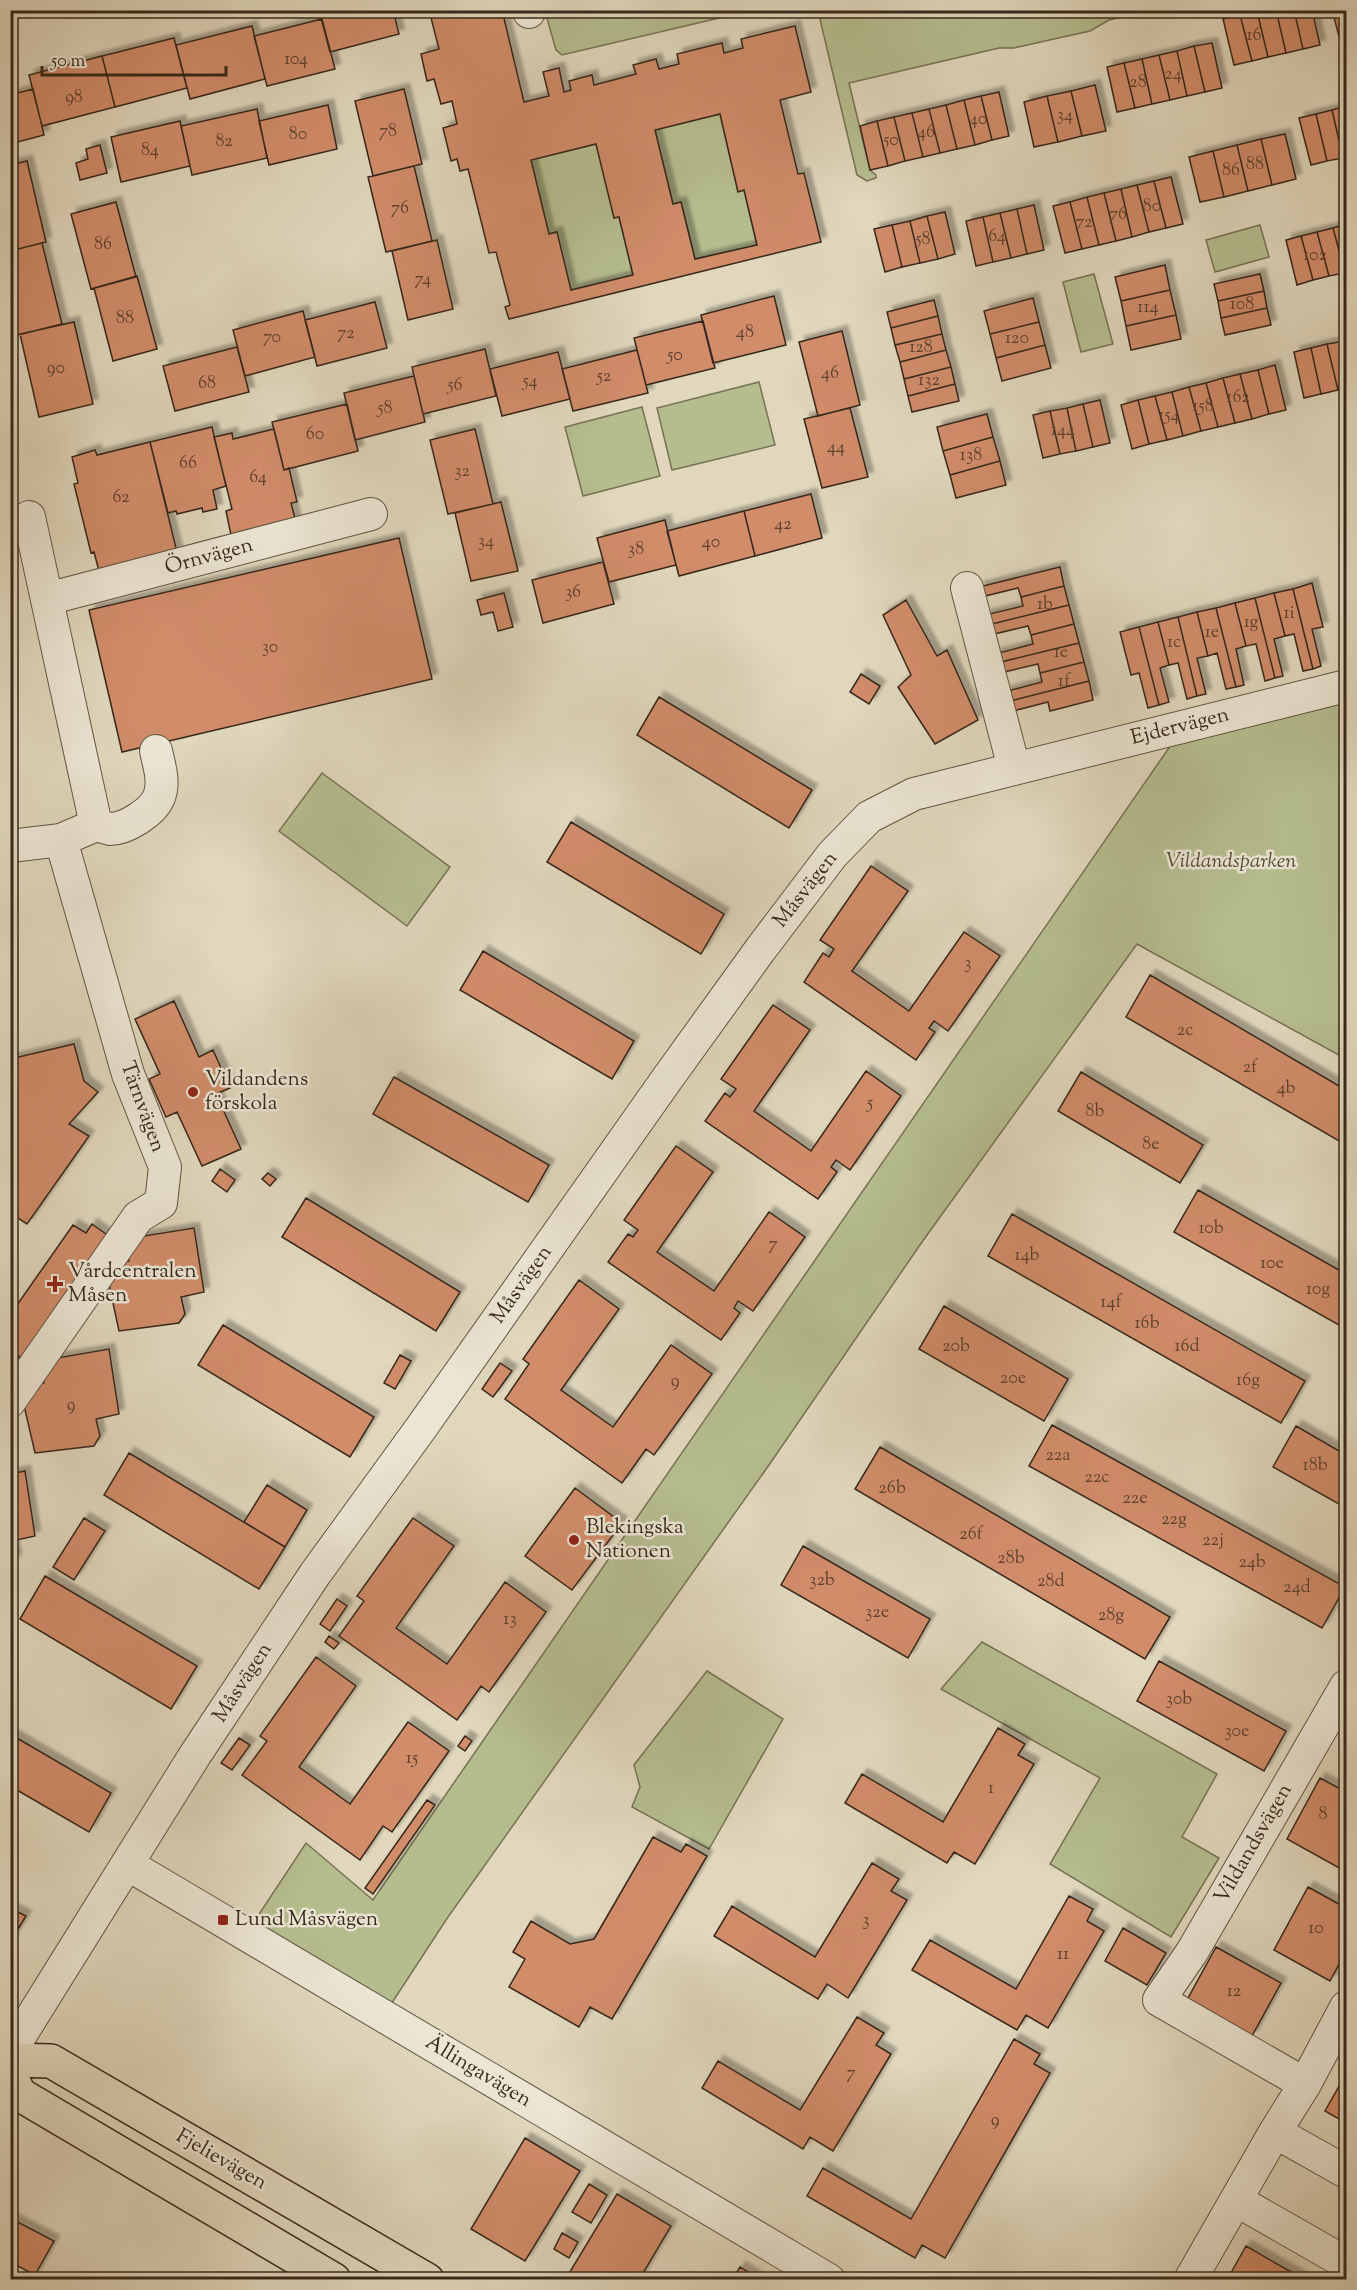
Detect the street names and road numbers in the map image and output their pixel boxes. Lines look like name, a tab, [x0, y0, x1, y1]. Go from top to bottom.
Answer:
street label: Örnvägen	[162, 531, 256, 583]
street label: Ejdervägen	[1128, 700, 1232, 754]
street label: Måsvägen	[766, 845, 846, 935]
street label: Tärnvägen	[112, 1057, 172, 1157]
street label: Måsvägen	[484, 1240, 560, 1330]
street label: Måsvägen	[206, 1637, 280, 1729]
street label: Vildandsvägen	[1208, 1779, 1300, 1909]
street label: Ällingavägen	[419, 2028, 537, 2116]
street label: Fjelievägen	[170, 2122, 272, 2198]

